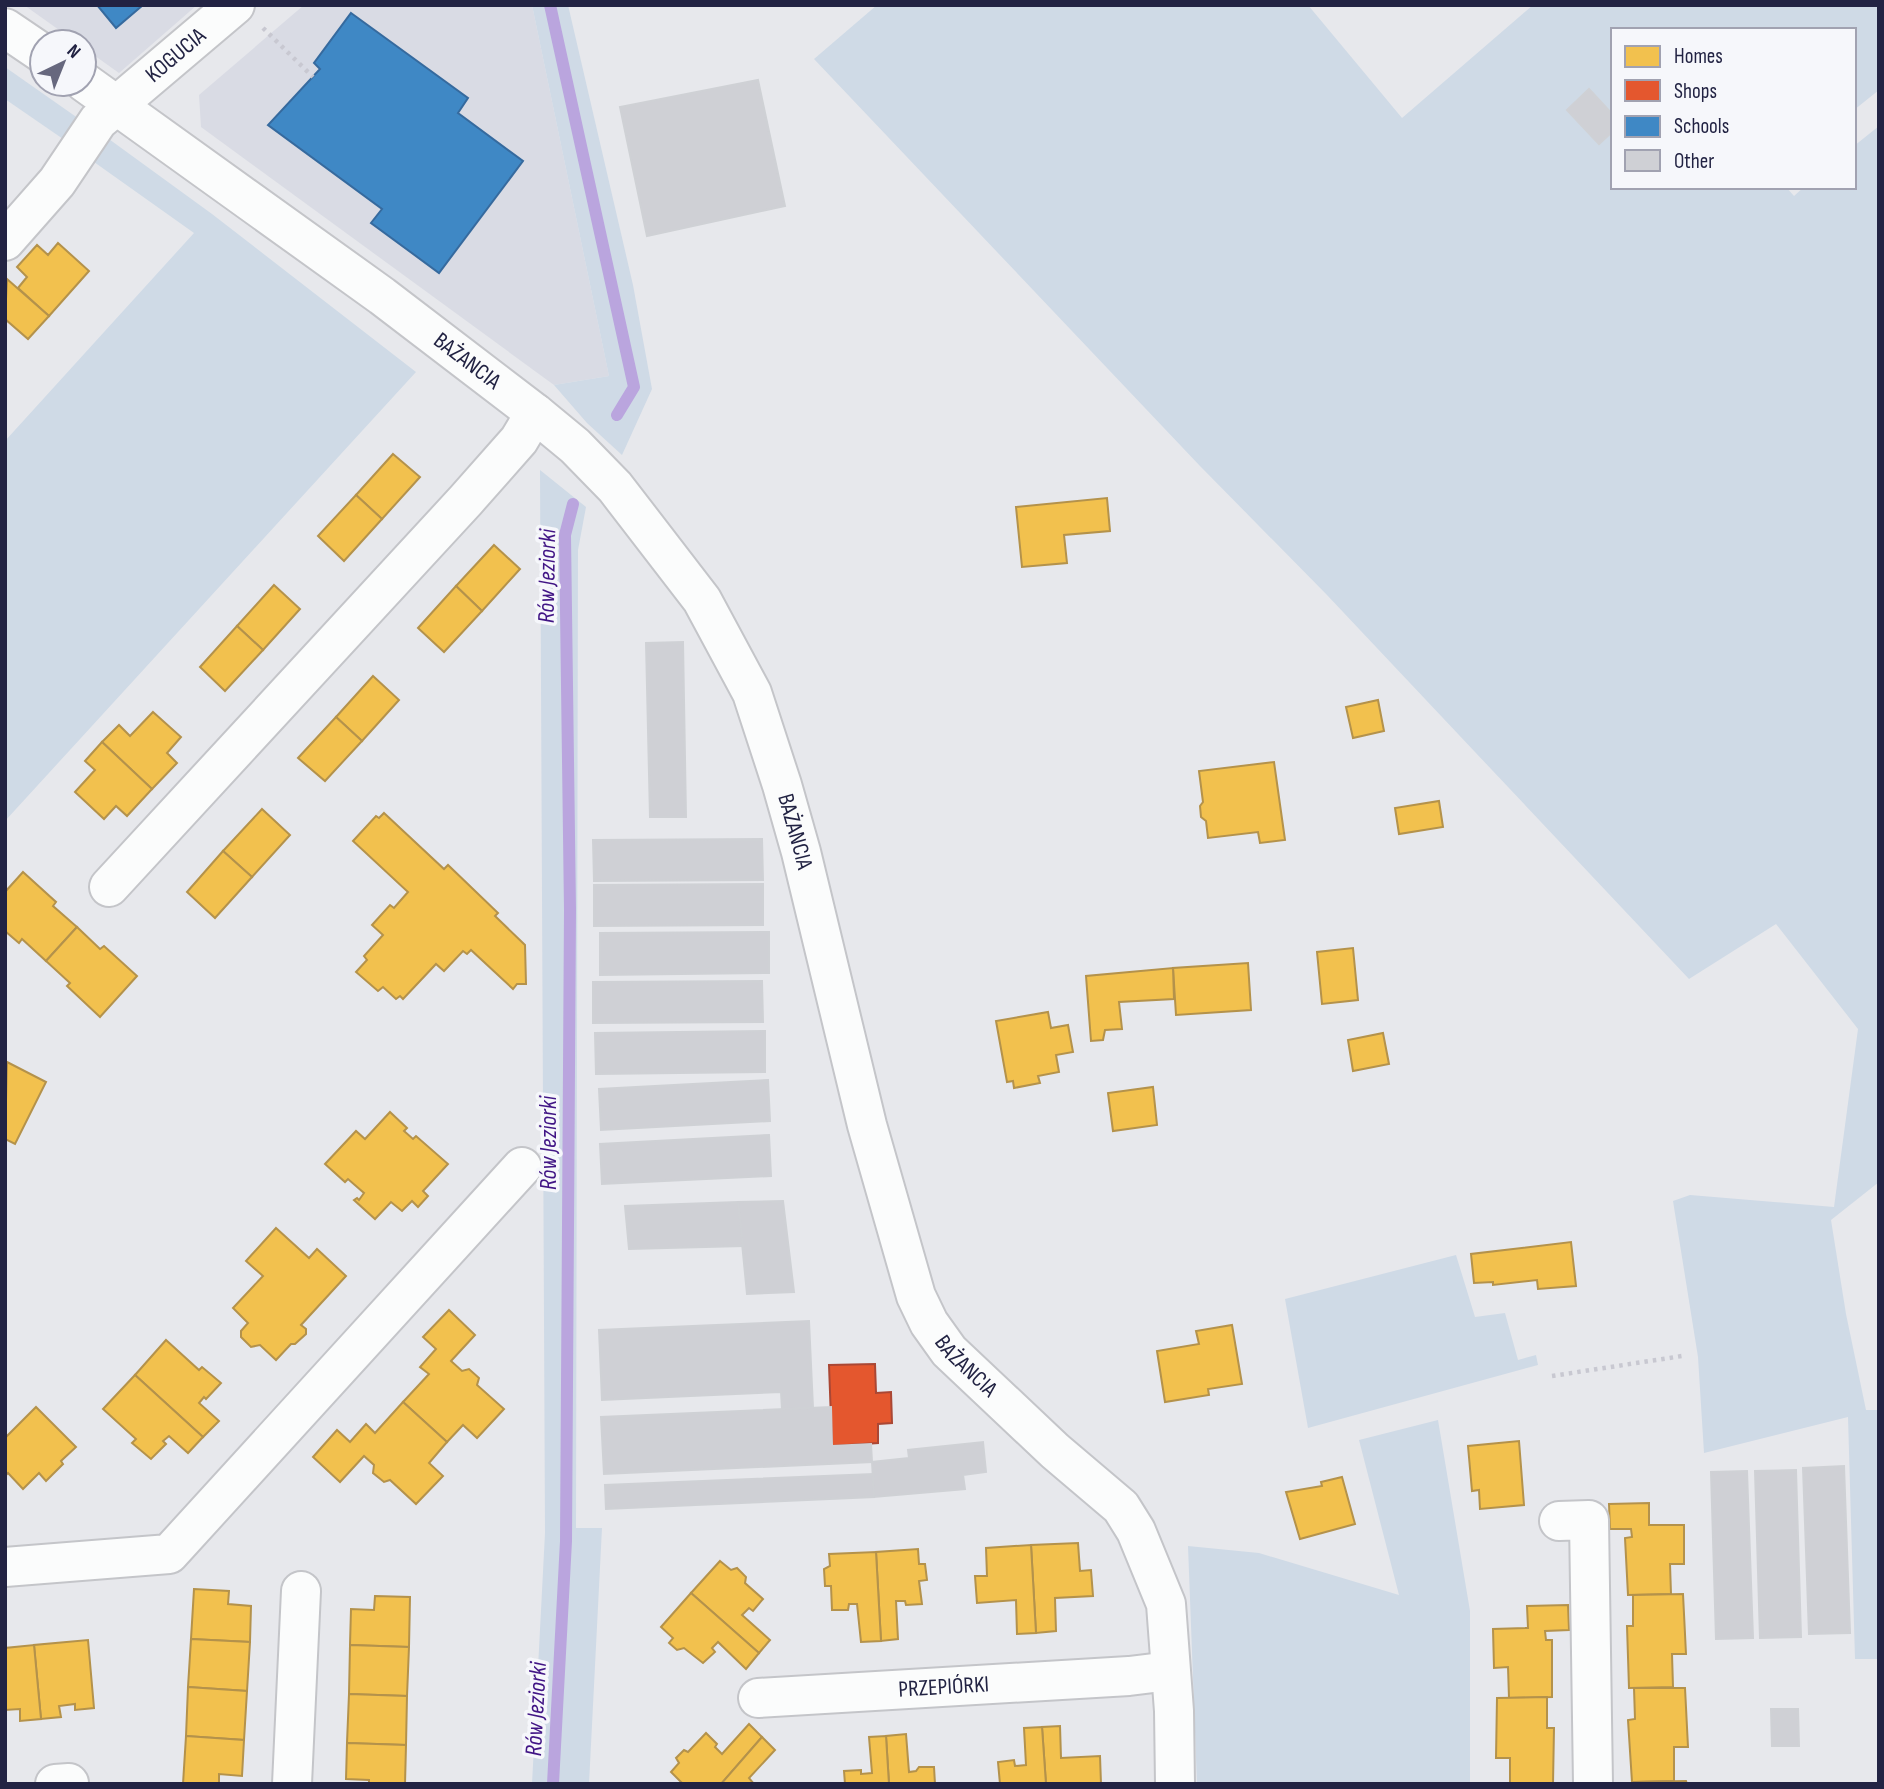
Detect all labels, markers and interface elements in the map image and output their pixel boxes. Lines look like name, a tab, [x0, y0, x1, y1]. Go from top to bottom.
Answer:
street label: KOGUCIA	[140, 22, 212, 88]
north arrow	[28, 28, 98, 98]
legend	[1611, 28, 1856, 189]
text: N	[62, 40, 85, 64]
text: Homes	[1674, 44, 1723, 69]
text: Shops	[1674, 79, 1717, 104]
text: Schools	[1674, 114, 1729, 139]
text: Other	[1674, 149, 1714, 174]
street label: BAŻANCIA	[428, 327, 506, 396]
water label: Rów Jeziorki	[532, 528, 562, 623]
street label: BAŻANCIA	[771, 791, 819, 872]
water label: Rów Jeziorki	[534, 1095, 563, 1190]
street label: BAŻANCIA	[928, 1330, 1003, 1403]
water label: Rów Jeziorki	[519, 1661, 553, 1757]
street label: PRZEPIÓRKI	[898, 1670, 990, 1704]

